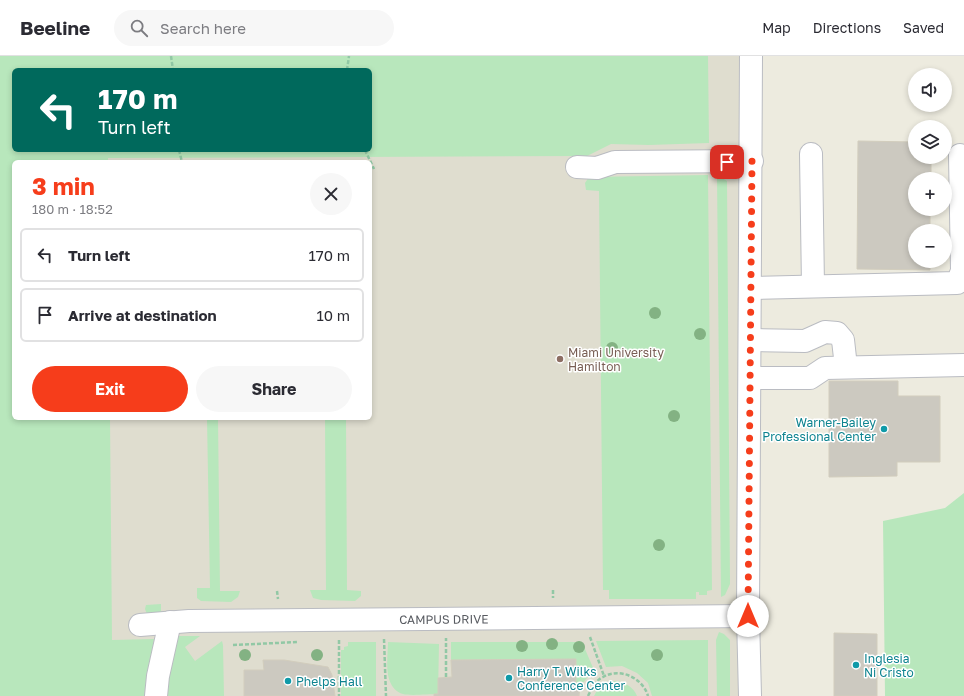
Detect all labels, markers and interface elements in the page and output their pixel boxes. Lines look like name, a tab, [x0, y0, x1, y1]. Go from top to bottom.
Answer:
search box	[114, 10, 394, 46]
text: Beeline	[20, 16, 90, 39]
icon: search	[128, 17, 150, 39]
text: Search here	[160, 19, 246, 37]
text: Map	[762, 19, 791, 36]
text: Directions	[813, 19, 881, 36]
text: Saved	[903, 19, 944, 36]
map controls	[908, 68, 952, 268]
button: sound	[908, 68, 952, 112]
text: 170 m	[98, 82, 177, 115]
icon: left	[32, 84, 84, 136]
text: Turn left	[98, 116, 171, 138]
button: layers	[908, 120, 952, 164]
pin	[710, 145, 744, 179]
icon: arrive	[716, 151, 738, 173]
text: 3 min	[32, 171, 95, 200]
button: +	[908, 172, 952, 216]
button: close	[310, 173, 352, 215]
text: 180 m · 18:52	[32, 201, 113, 217]
button: −	[908, 224, 952, 268]
icon: left	[34, 244, 56, 266]
text: Turn left	[68, 246, 130, 264]
text: 170 m	[308, 246, 350, 264]
icon: arrive	[34, 304, 56, 326]
text: Arrive at destination	[68, 306, 217, 324]
text: 10 m	[316, 306, 350, 324]
place label: Miami University Hamilton	[568, 345, 664, 374]
marker: Miami University Hamilton	[555, 354, 565, 364]
button: Exit	[32, 366, 188, 412]
button: Share	[196, 366, 352, 412]
place label: Warner-Bailey Professional Center	[762, 415, 876, 444]
marker: Warner-Bailey Professional Center	[879, 424, 889, 434]
position arrow	[727, 595, 769, 637]
street label: CAMPUS DRIVE	[399, 611, 489, 627]
place label: Inglesia Ni Cristo	[864, 651, 914, 680]
marker: Inglesia Ni Cristo	[851, 660, 861, 670]
place label: Harry T. Wilks Conference Center	[517, 664, 626, 693]
marker: Harry T. Wilks Conference Center	[504, 673, 514, 683]
place label: Phelps Hall	[296, 674, 363, 689]
marker: Phelps Hall	[283, 676, 293, 686]

